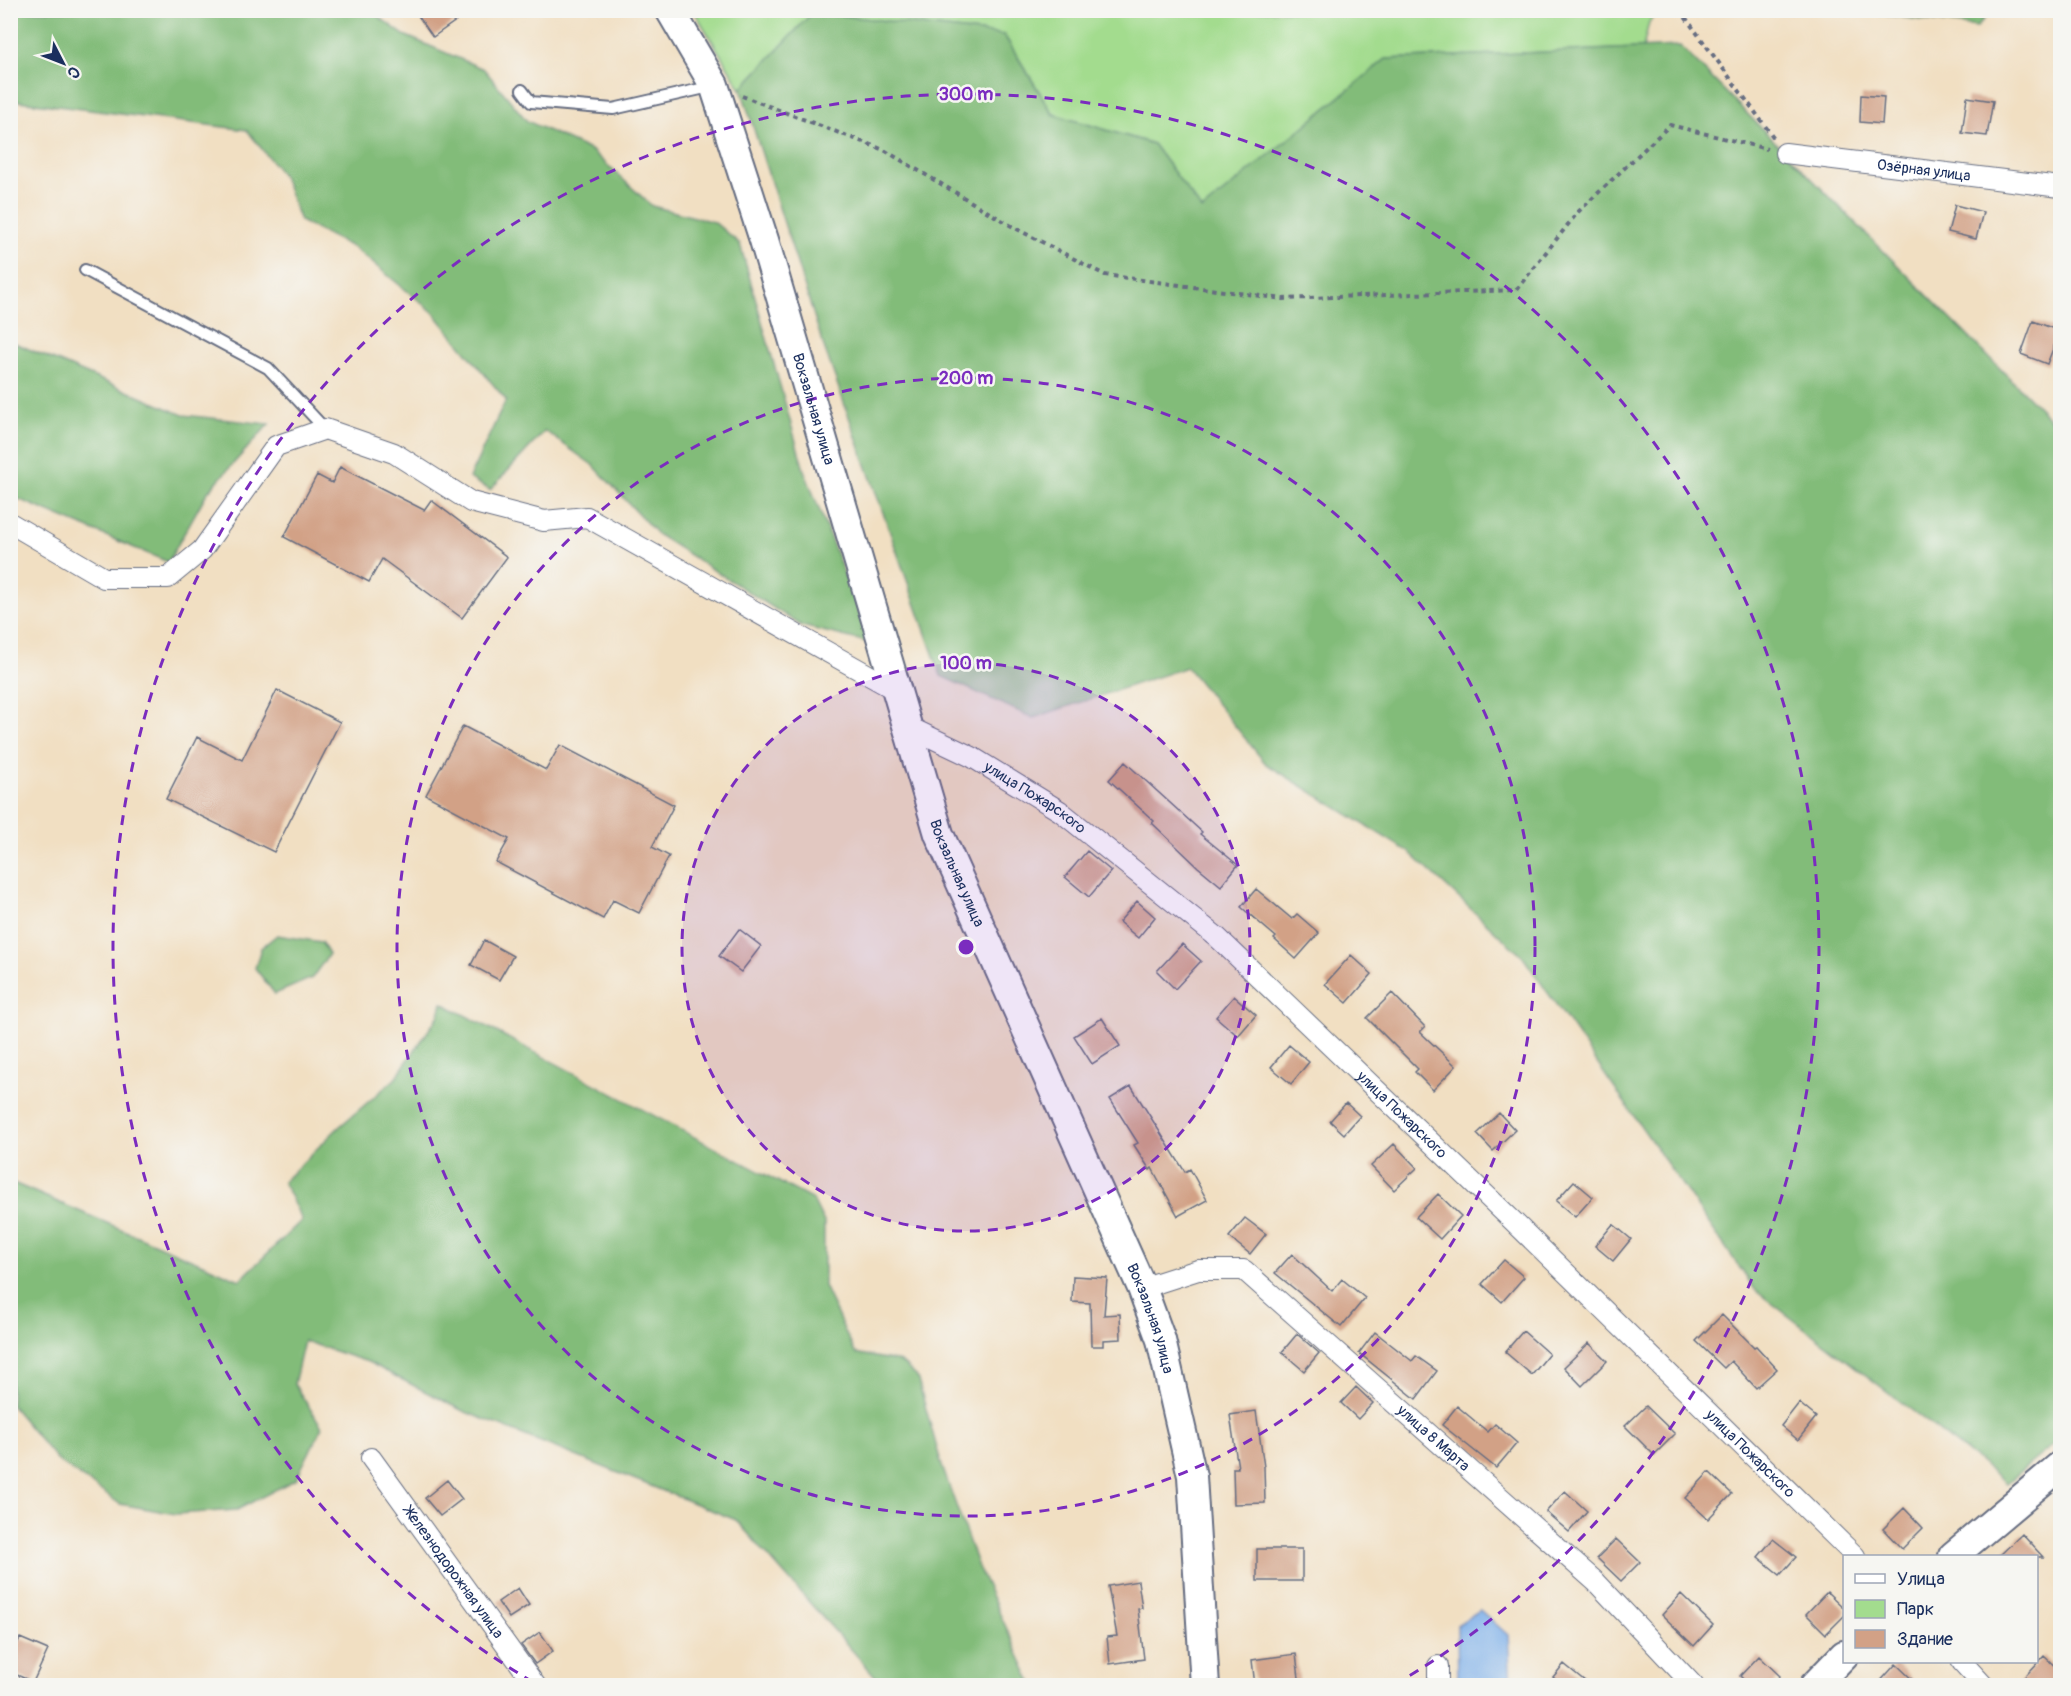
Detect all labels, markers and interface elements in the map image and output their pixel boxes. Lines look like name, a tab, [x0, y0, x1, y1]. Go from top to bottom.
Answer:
north arrow	[33, 33, 93, 93]
text: С	[63, 62, 84, 83]
text: 300 m	[939, 83, 993, 106]
street label: Озёрная улица	[1876, 155, 1972, 186]
street label: Вокзальная улица	[788, 351, 839, 467]
text: 200 m	[939, 367, 993, 390]
text: 100 m	[940, 652, 992, 675]
street label: улица Пожарского	[980, 757, 1090, 838]
street label: Вокзальная улица	[925, 817, 988, 930]
centre of rings	[956, 937, 976, 957]
street label: улица Пожарского	[1352, 1066, 1451, 1163]
street label: Вокзальная улица	[1122, 1260, 1177, 1375]
street label: улица 8 Марта	[1392, 1400, 1473, 1476]
street label: улица Пожарского	[1700, 1405, 1799, 1502]
street label: Железнодорожная улица	[398, 1501, 507, 1642]
legend	[1843, 1555, 2038, 1663]
text: Улица	[1897, 1568, 1945, 1591]
text: Парк	[1897, 1598, 1934, 1621]
text: Здание	[1897, 1628, 1953, 1651]

